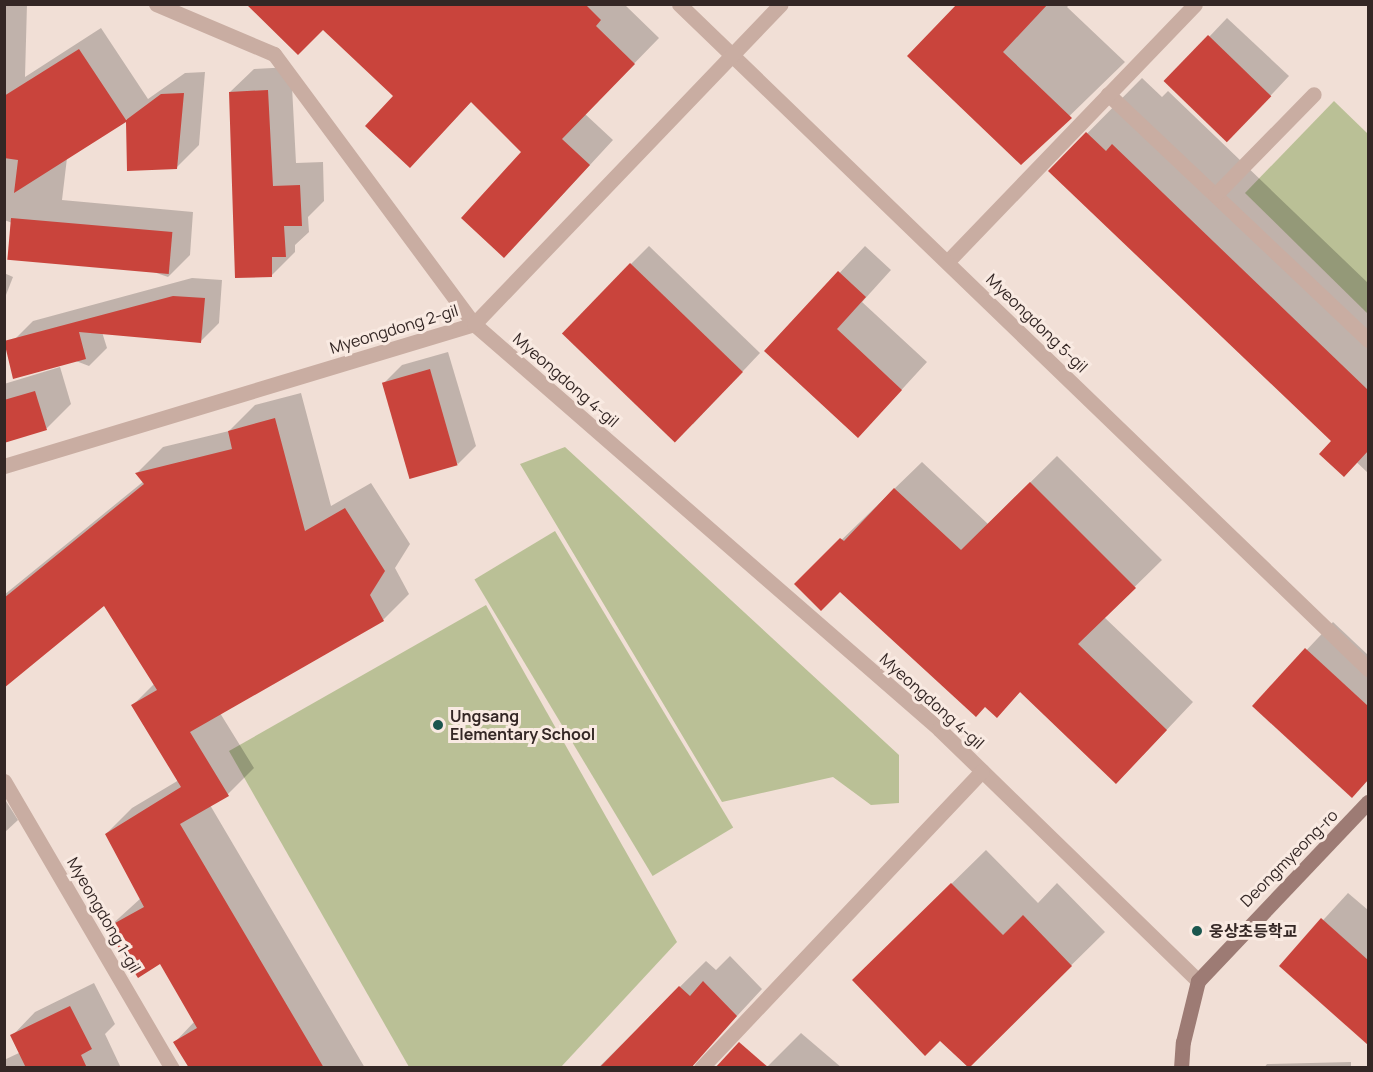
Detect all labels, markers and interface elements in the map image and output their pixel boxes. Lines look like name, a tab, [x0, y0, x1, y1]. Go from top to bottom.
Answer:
street label: Myeongdong 5-gil	[982, 270, 1092, 376]
street label: Myeongdong 2-gil	[327, 300, 461, 358]
street label: Myeongdong 4-gil	[509, 329, 623, 431]
street label: Myeongdong 4-gil	[876, 649, 988, 753]
place label: Ungsang Elementary School	[450, 706, 595, 744]
marker: Ungsang Elementary School	[431, 718, 445, 732]
street label: Deongmyeong-ro	[1236, 805, 1342, 911]
street label: Myeongdong 1-gil	[63, 854, 145, 976]
place label: 웅상초등학교	[1209, 921, 1297, 941]
marker: 웅상초등학교	[1190, 924, 1204, 938]

